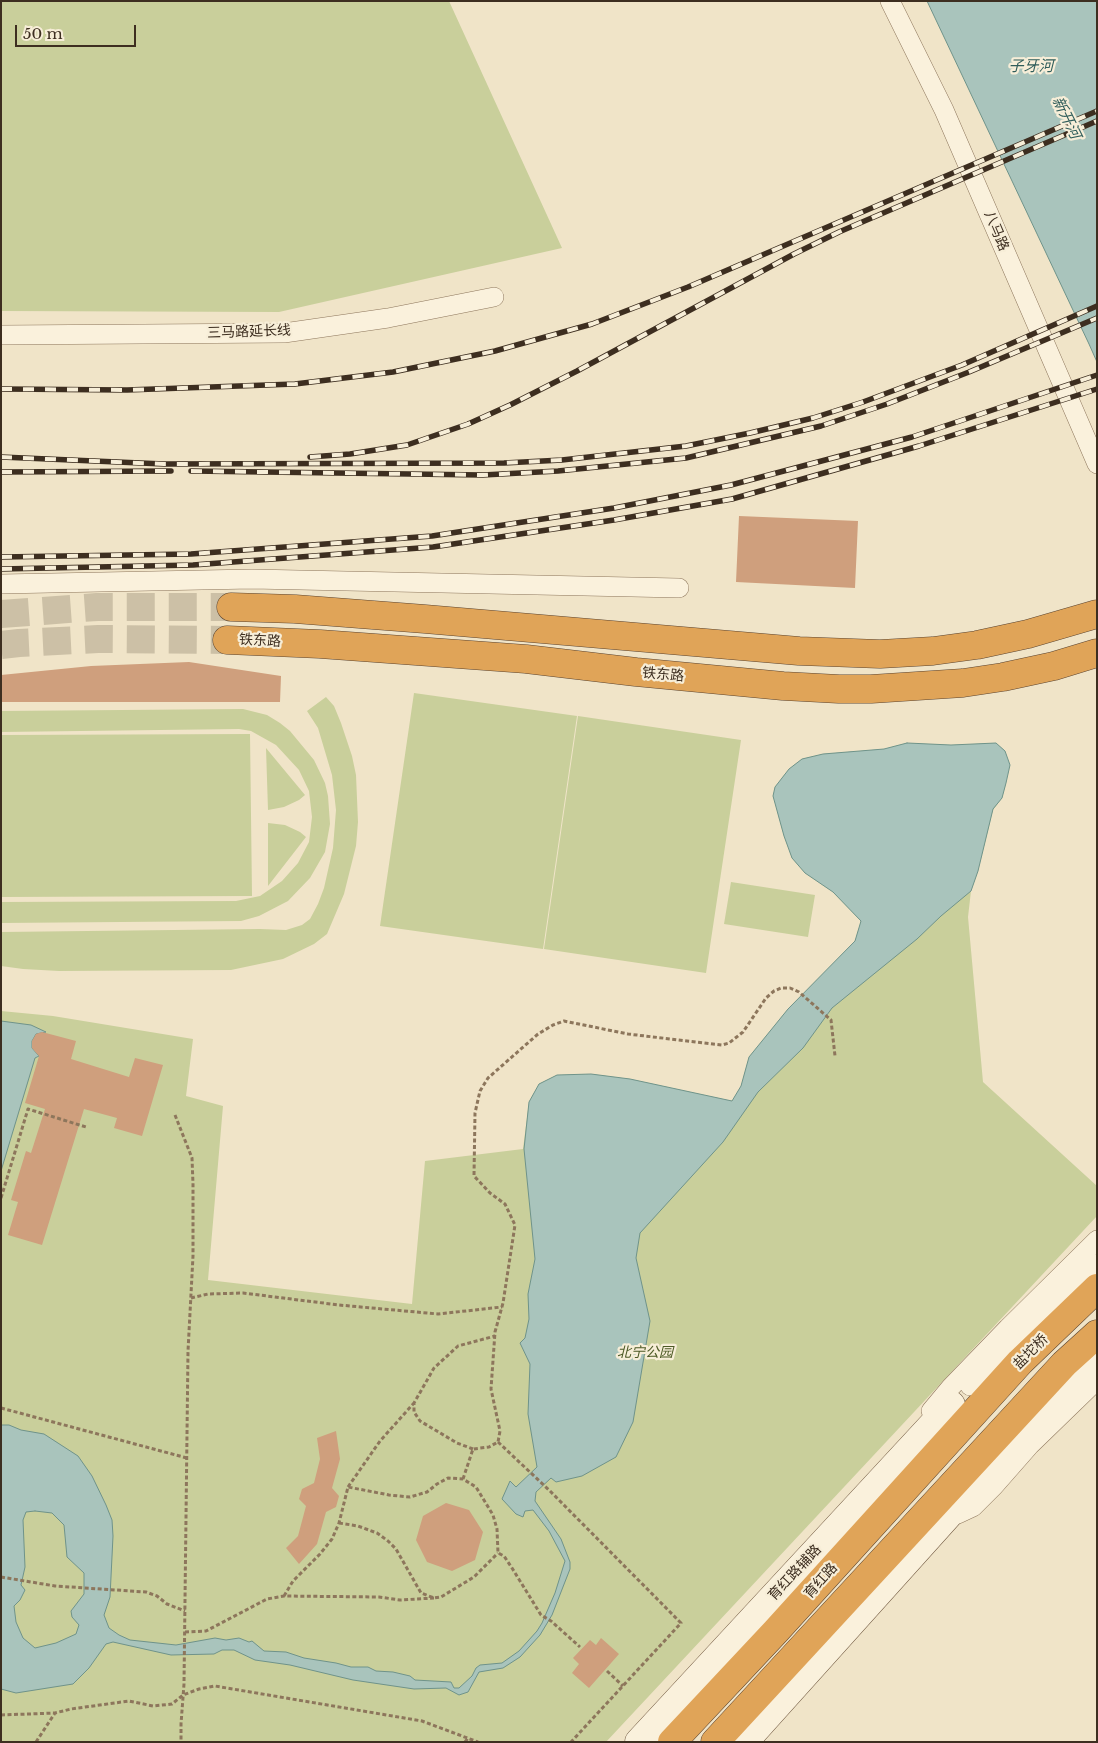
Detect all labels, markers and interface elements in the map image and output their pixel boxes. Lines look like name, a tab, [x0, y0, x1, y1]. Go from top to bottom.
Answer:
scale bar	[18, 15, 139, 47]
text: 50 m	[23, 24, 63, 43]
water label: 子牙河	[1009, 58, 1053, 76]
water label: 新开河	[1048, 94, 1084, 142]
street label: 八马路	[980, 208, 1012, 254]
street label: 三马路延长线	[207, 322, 291, 342]
street label: 铁东路	[239, 632, 281, 650]
street label: 铁东路	[641, 665, 685, 685]
street label: 盐坨桥	[1010, 1331, 1052, 1373]
park label: 北宁公园	[617, 1345, 673, 1361]
street label: 育红路辅路	[765, 1542, 825, 1604]
street label: 育红路	[801, 1560, 841, 1602]

